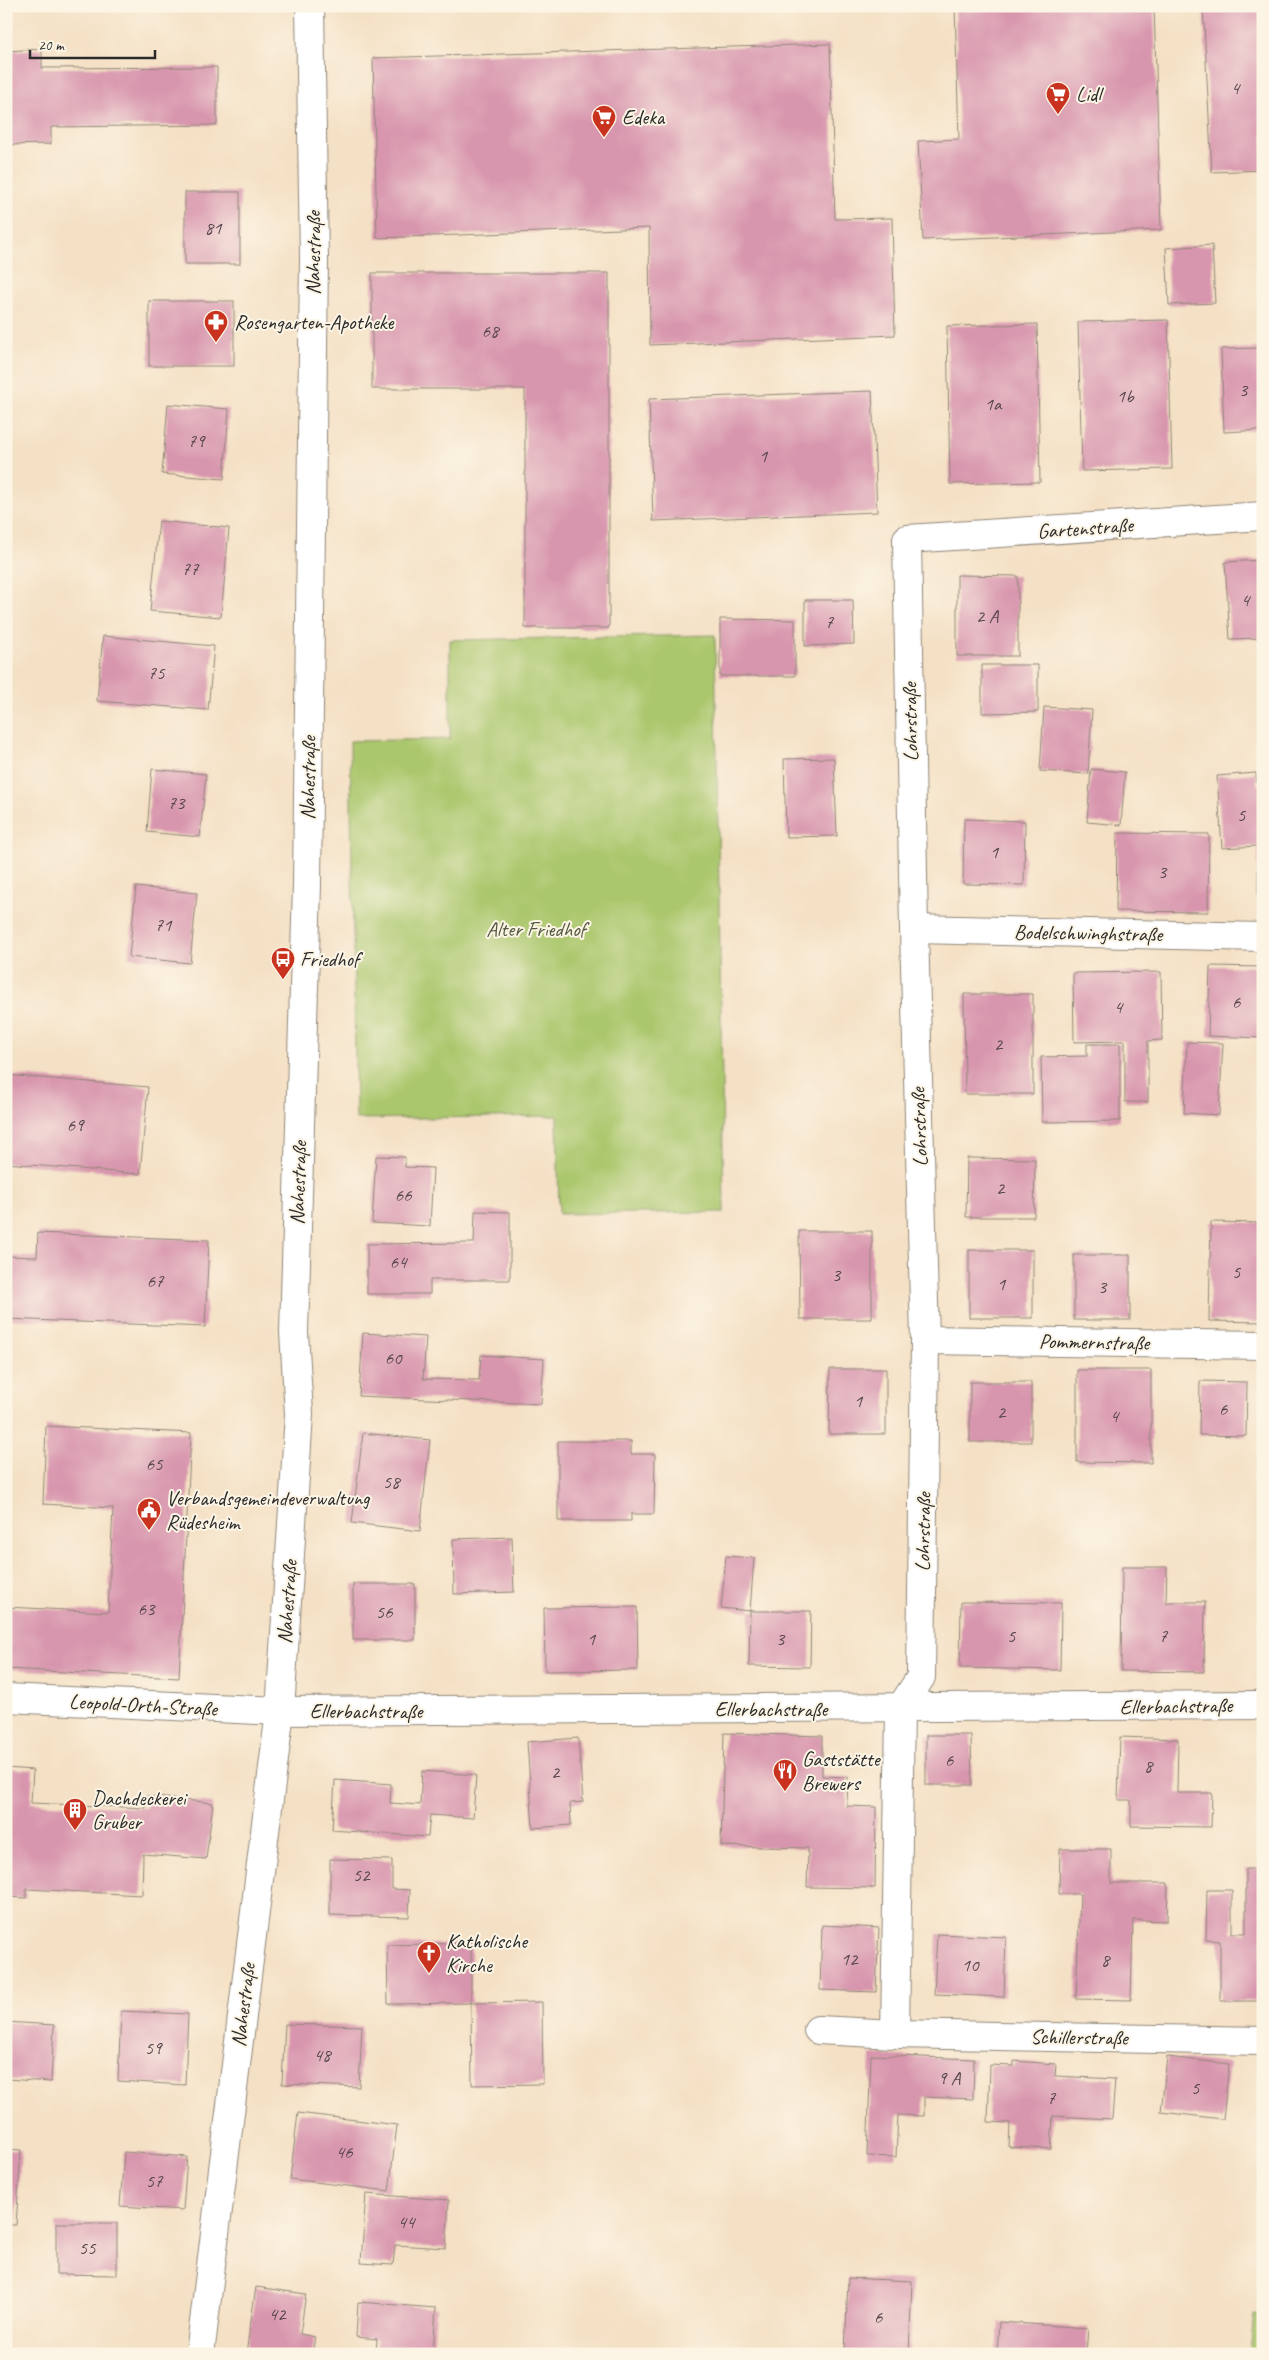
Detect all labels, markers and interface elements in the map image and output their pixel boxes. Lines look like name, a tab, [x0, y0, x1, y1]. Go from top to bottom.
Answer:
scale bar	[30, 28, 155, 60]
text: 20 m	[38, 36, 65, 55]
house number: 4	[1231, 76, 1242, 100]
supermarket icon: Lidl	[1045, 81, 1071, 115]
place label: Lidl	[1076, 81, 1104, 107]
supermarket icon: Edeka	[591, 104, 617, 138]
place label: Edeka	[622, 104, 666, 130]
street label: Nahestraße	[300, 209, 326, 295]
house number: 81	[204, 216, 223, 240]
pharmacy icon: Rosengarten-Apotheke	[203, 309, 229, 343]
place label: Rosengarten-Apotheke	[234, 309, 394, 335]
house number: 68	[481, 319, 501, 343]
house number: 3	[1239, 378, 1249, 402]
house number: 1b	[1117, 384, 1135, 408]
house number: 1a	[985, 392, 1003, 416]
house number: 79	[187, 429, 206, 453]
house number: 1	[759, 444, 769, 468]
street label: Gartenstraße	[1036, 512, 1136, 544]
house number: 77	[181, 557, 200, 581]
house number: 4	[1241, 588, 1252, 612]
house number: 2 A	[976, 604, 1000, 628]
house number: 7	[825, 610, 835, 634]
house number: 75	[147, 661, 166, 685]
street label: Lohrstraße	[896, 680, 924, 762]
street label: Nahestraße	[294, 734, 322, 820]
house number: 73	[167, 791, 186, 815]
house number: 5	[1237, 803, 1247, 827]
house number: 1	[990, 840, 1000, 864]
house number: 3	[1158, 860, 1168, 884]
house number: 71	[154, 913, 173, 937]
park label: Alter Friedhof	[486, 916, 591, 942]
street label: Bodelschwinghstraße	[1014, 919, 1165, 947]
bus stop icon: Friedhof	[270, 946, 296, 980]
place label: Friedhof	[300, 946, 364, 972]
house number: 6	[1232, 990, 1242, 1014]
house number: 4	[1114, 995, 1125, 1019]
house number: 2	[994, 1032, 1004, 1056]
street label: Lohrstraße	[905, 1085, 933, 1167]
house number: 69	[66, 1113, 85, 1137]
street label: Nahestraße	[284, 1139, 313, 1225]
house number: 2	[996, 1176, 1006, 1200]
house number: 66	[394, 1183, 413, 1207]
house number: 64	[389, 1250, 409, 1274]
house number: 5	[1232, 1260, 1242, 1284]
house number: 3	[832, 1263, 842, 1287]
house number: 67	[146, 1269, 165, 1293]
house number: 1	[997, 1272, 1007, 1296]
house number: 3	[1098, 1275, 1108, 1299]
street label: Pommernstraße	[1039, 1328, 1152, 1356]
house number: 60	[384, 1346, 403, 1370]
house number: 1	[854, 1389, 864, 1413]
house number: 6	[1219, 1397, 1229, 1421]
house number: 2	[997, 1400, 1007, 1424]
house number: 4	[1110, 1404, 1121, 1428]
house number: 65	[145, 1452, 164, 1476]
house number: 58	[382, 1470, 402, 1494]
place label: Verbandsgemeindeverwaltung Rüdesheim	[166, 1485, 371, 1535]
street label: Lohrstraße	[909, 1490, 937, 1572]
public building icon: Verbandsgemeindeverwaltung Rüdesheim	[136, 1497, 162, 1531]
street label: Nahestraße	[271, 1557, 303, 1645]
house number: 63	[137, 1597, 156, 1621]
house number: 56	[375, 1600, 394, 1624]
house number: 5	[1007, 1624, 1017, 1648]
house number: 7	[1159, 1624, 1169, 1648]
house number: 1	[587, 1627, 597, 1651]
house number: 3	[776, 1627, 786, 1651]
street label: Leopold-Orth-Straße	[68, 1688, 220, 1722]
street label: Ellerbachstraße	[1120, 1692, 1235, 1720]
street label: Ellerbachstraße	[715, 1696, 829, 1722]
street label: Ellerbachstraße	[310, 1698, 424, 1724]
place label: Gaststätte Brewers	[802, 1746, 882, 1796]
house number: 6	[945, 1748, 955, 1772]
house number: 8	[1144, 1754, 1155, 1778]
restaurant icon: Gaststätte Brewers	[772, 1758, 798, 1792]
house number: 2	[551, 1760, 561, 1784]
place label: Dachdeckerei Gruber	[92, 1785, 189, 1835]
building icon: Dachdeckerei Gruber	[62, 1797, 88, 1831]
house number: 52	[352, 1863, 371, 1887]
place label: Katholische Kirche	[446, 1928, 529, 1978]
church icon: Katholische Kirche	[416, 1940, 442, 1974]
house number: 12	[840, 1947, 859, 1971]
house number: 8	[1101, 1948, 1112, 1972]
house number: 10	[961, 1953, 980, 1977]
street label: Nahestraße	[225, 1960, 261, 2048]
street label: Schillerstraße	[1030, 2023, 1130, 2051]
house number: 59	[144, 2036, 163, 2060]
house number: 48	[313, 2043, 333, 2067]
house number: 9 A	[938, 2066, 962, 2090]
house number: 5	[1191, 2076, 1201, 2100]
house number: 7	[1047, 2086, 1057, 2110]
house number: 46	[335, 2140, 354, 2164]
house number: 57	[145, 2169, 164, 2193]
house number: 44	[397, 2210, 417, 2234]
house number: 55	[78, 2236, 97, 2260]
house number: 42	[268, 2302, 287, 2326]
house number: 6	[874, 2305, 884, 2329]

